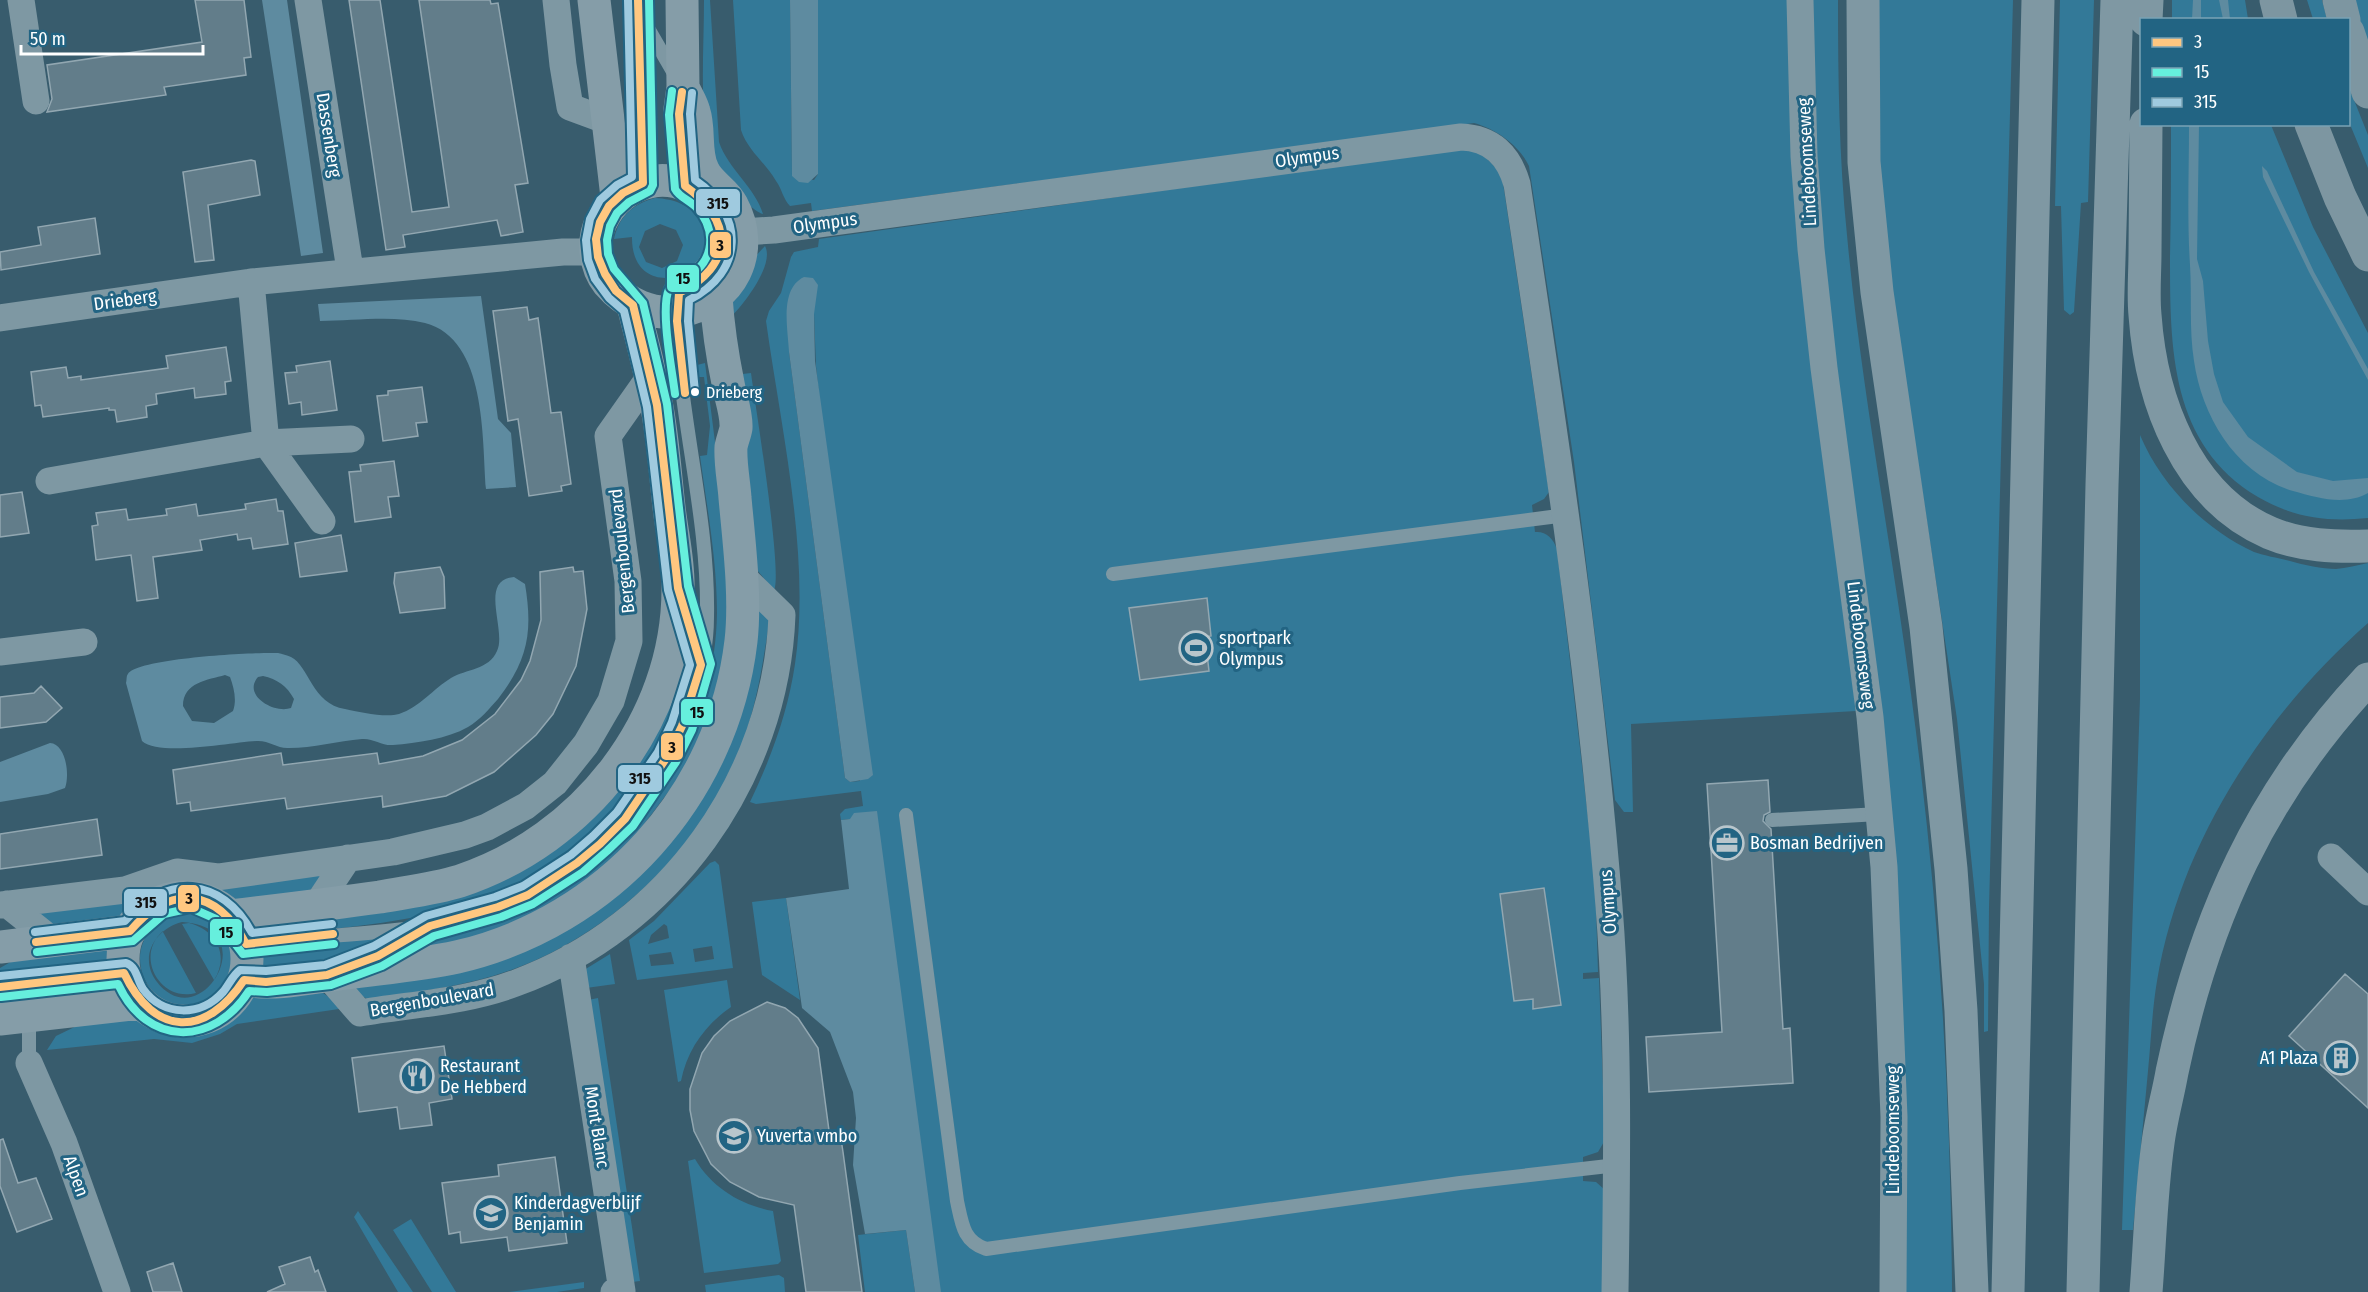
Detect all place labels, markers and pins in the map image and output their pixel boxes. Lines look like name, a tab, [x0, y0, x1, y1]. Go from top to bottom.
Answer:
place label: Drieberg	[706, 383, 763, 402]
marker: Drieberg	[689, 386, 701, 398]
place label: sportpark Olympus	[1219, 627, 1291, 670]
sports icon: sportpark Olympus	[1178, 630, 1214, 666]
office icon: Bosman Bedrijven	[1709, 825, 1745, 861]
place label: Bosman Bedrijven	[1750, 832, 1883, 854]
building icon: A1 Plaza	[2323, 1040, 2359, 1076]
place label: A1 Plaza	[2260, 1047, 2318, 1069]
place label: Restaurant De Hebberd	[440, 1055, 527, 1098]
restaurant icon: Restaurant De Hebberd	[399, 1058, 435, 1094]
school or university icon: Yuverta vmbo	[716, 1118, 752, 1154]
place label: Yuverta vmbo	[757, 1125, 857, 1147]
place label: Kinderdagverblijf Benjamin	[514, 1192, 642, 1235]
school or university icon: Kinderdagverblijf Benjamin	[473, 1195, 509, 1231]

